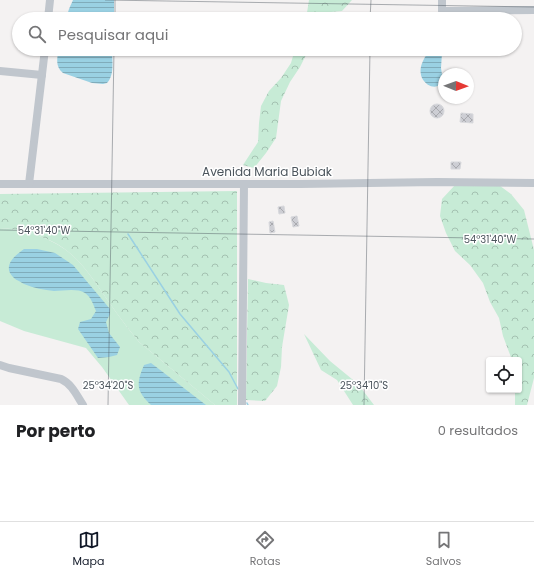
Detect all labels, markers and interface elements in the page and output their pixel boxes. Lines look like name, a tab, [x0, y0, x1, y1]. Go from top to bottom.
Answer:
search box	[12, 12, 522, 56]
icon: search	[26, 23, 48, 45]
text: Pesquisar aqui	[58, 24, 168, 45]
north arrow	[438, 68, 474, 104]
street label: Avenida Maria Bubiak	[202, 163, 333, 180]
text: 54°31'40"W	[18, 223, 71, 238]
text: 54°31'40"W	[464, 232, 517, 247]
map controls	[486, 357, 522, 393]
button: locate	[486, 357, 522, 393]
text: 25°34'20"S	[83, 378, 133, 393]
text: 25°34'10"S	[340, 378, 388, 393]
text: Por perto	[16, 419, 95, 443]
text: 0 resultados	[438, 421, 518, 440]
tab: Mapa	[73, 529, 104, 570]
tab: Rotas	[250, 529, 281, 570]
tab: Salvos	[426, 529, 461, 570]

